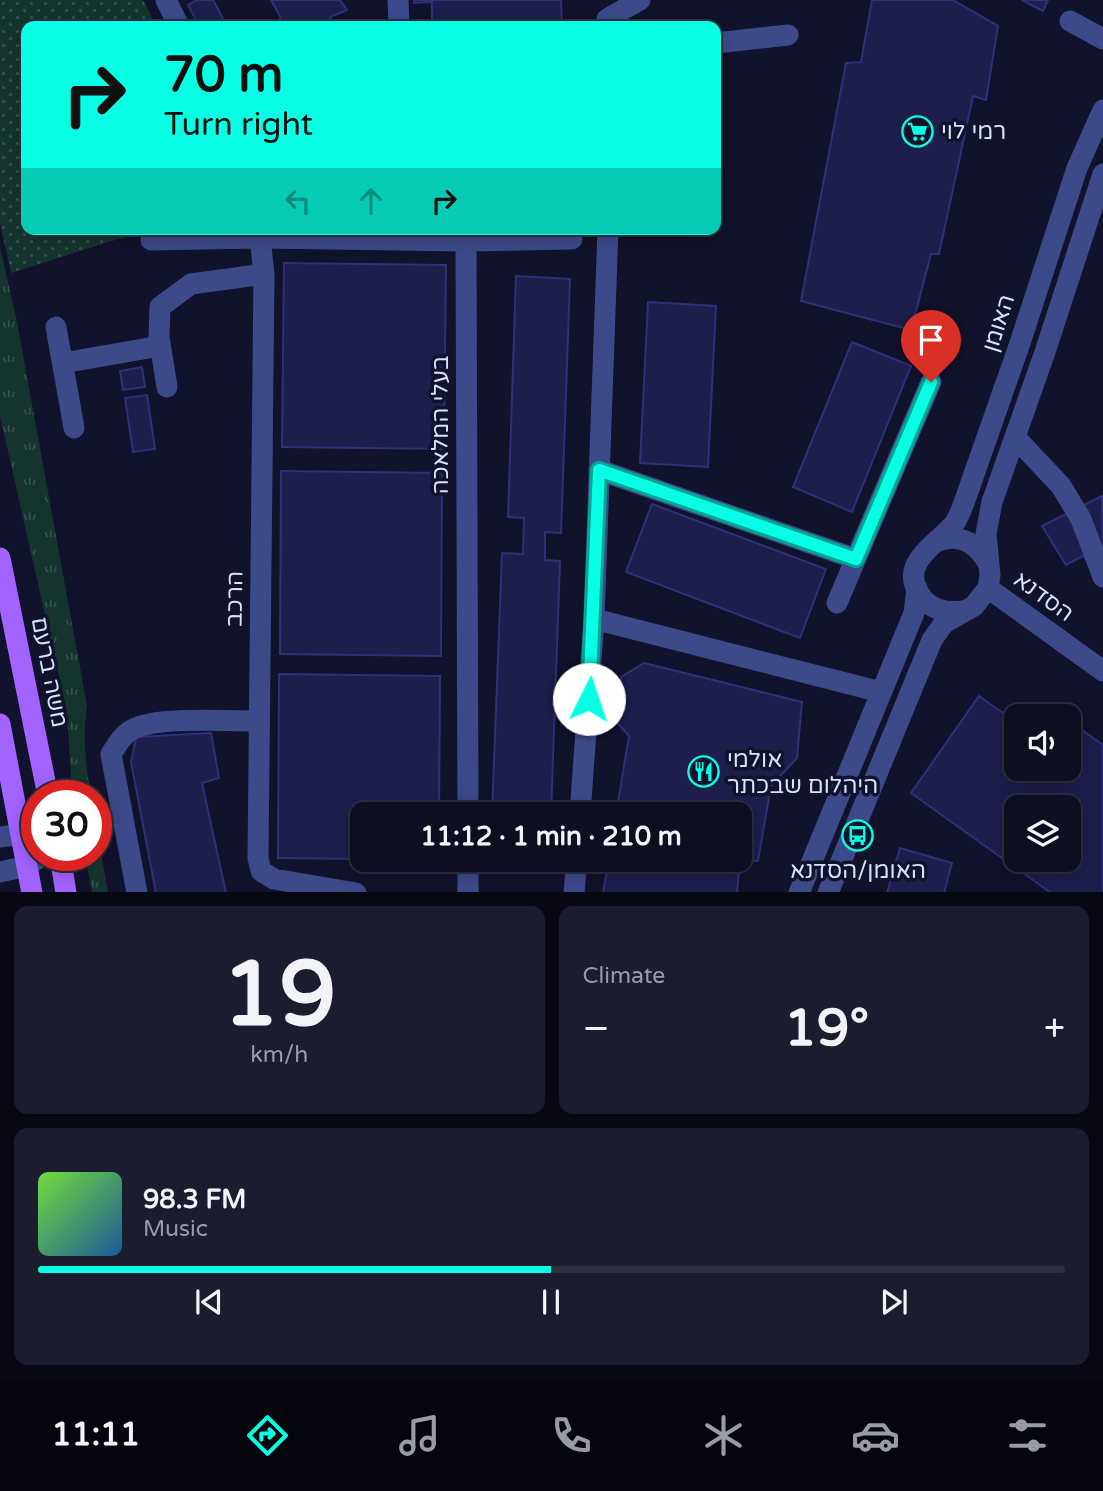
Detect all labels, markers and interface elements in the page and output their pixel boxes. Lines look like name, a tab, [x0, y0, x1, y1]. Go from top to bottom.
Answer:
text: 70 m	[164, 46, 283, 105]
icon: right	[49, 49, 140, 140]
text: Turn right	[164, 106, 313, 144]
supermarket icon: רמי לוי	[901, 114, 935, 148]
place label: רמי לוי	[941, 118, 1006, 146]
icon: left	[279, 182, 317, 220]
icon: ahead	[352, 182, 390, 220]
icon: right	[425, 182, 463, 220]
street label: האומן	[977, 291, 1021, 356]
pin	[901, 310, 961, 382]
icon: arrive	[912, 321, 950, 359]
street label: בעלי המלאכה	[427, 355, 455, 495]
street label: הסדנא	[1008, 566, 1079, 628]
street label: הרכב	[221, 571, 249, 627]
street label: משה ברעם	[25, 615, 73, 730]
position arrow	[552, 662, 626, 736]
map controls	[1004, 704, 1081, 872]
button: sound	[1004, 704, 1081, 781]
place label: אולמי היהלום שבכתר	[727, 746, 878, 800]
restaurant icon: אולמי היהלום שבכתר	[687, 755, 721, 789]
speed limit sign: 30	[21, 780, 112, 871]
button: layers	[1004, 795, 1081, 872]
bus stop icon: האומן/הסדנא	[841, 819, 875, 853]
text: 11:12 · 1 min · 210 m	[420, 821, 682, 852]
place label: האומן/הסדנא	[790, 857, 926, 885]
text: 19	[222, 940, 336, 1050]
text: Climate	[583, 962, 665, 990]
text: 19°	[784, 997, 869, 1060]
text: −	[583, 1006, 610, 1052]
text: +	[1044, 1006, 1065, 1052]
text: km/h	[250, 1041, 308, 1069]
text: 98.3 FM	[143, 1184, 246, 1215]
text: Music	[143, 1215, 208, 1243]
icon: previous	[190, 1283, 228, 1321]
icon: pause	[532, 1283, 570, 1321]
icon: next	[875, 1283, 913, 1321]
icon: directions	[243, 1411, 292, 1460]
icon: music	[395, 1411, 444, 1460]
icon: phone	[547, 1411, 596, 1460]
icon: climate	[699, 1411, 748, 1460]
icon: car	[851, 1411, 900, 1460]
icon: filters	[1003, 1411, 1052, 1460]
text: 11:11	[51, 1416, 140, 1454]

